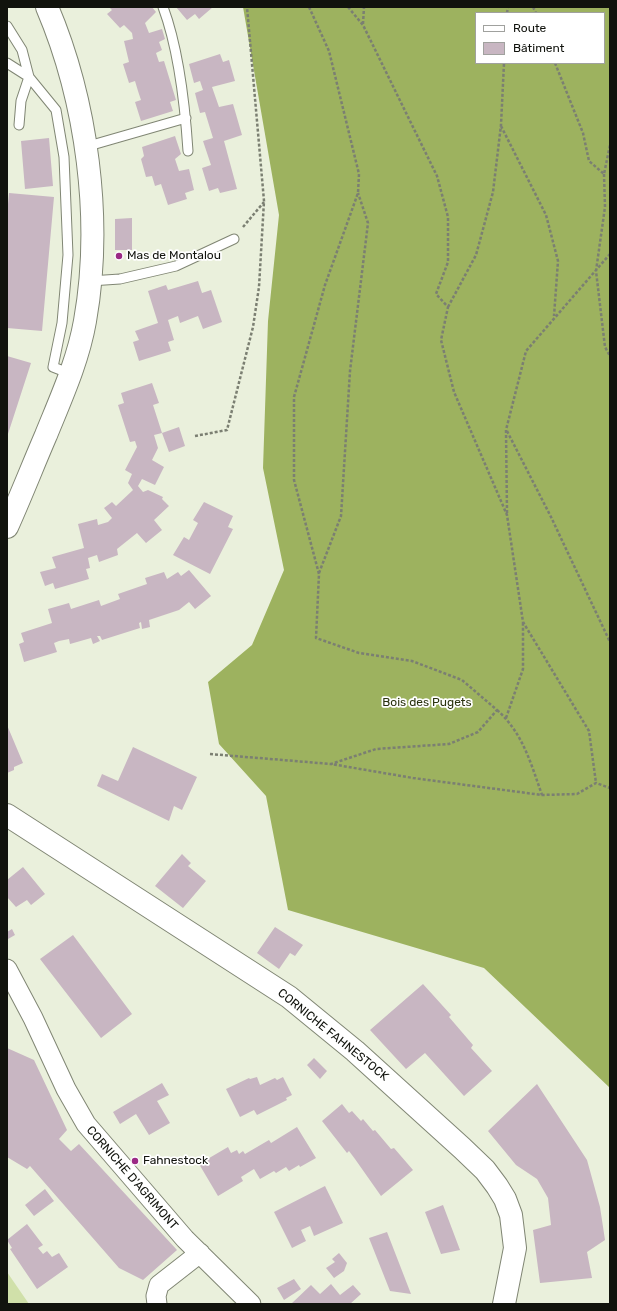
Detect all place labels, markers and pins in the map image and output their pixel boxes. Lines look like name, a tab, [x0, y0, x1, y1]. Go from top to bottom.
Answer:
place label: Mas de Montalou	[127, 249, 221, 263]
marker: Mas de Montalou	[114, 251, 124, 261]
place label: Fahnestock	[143, 1154, 208, 1168]
marker: Fahnestock	[130, 1156, 140, 1166]

